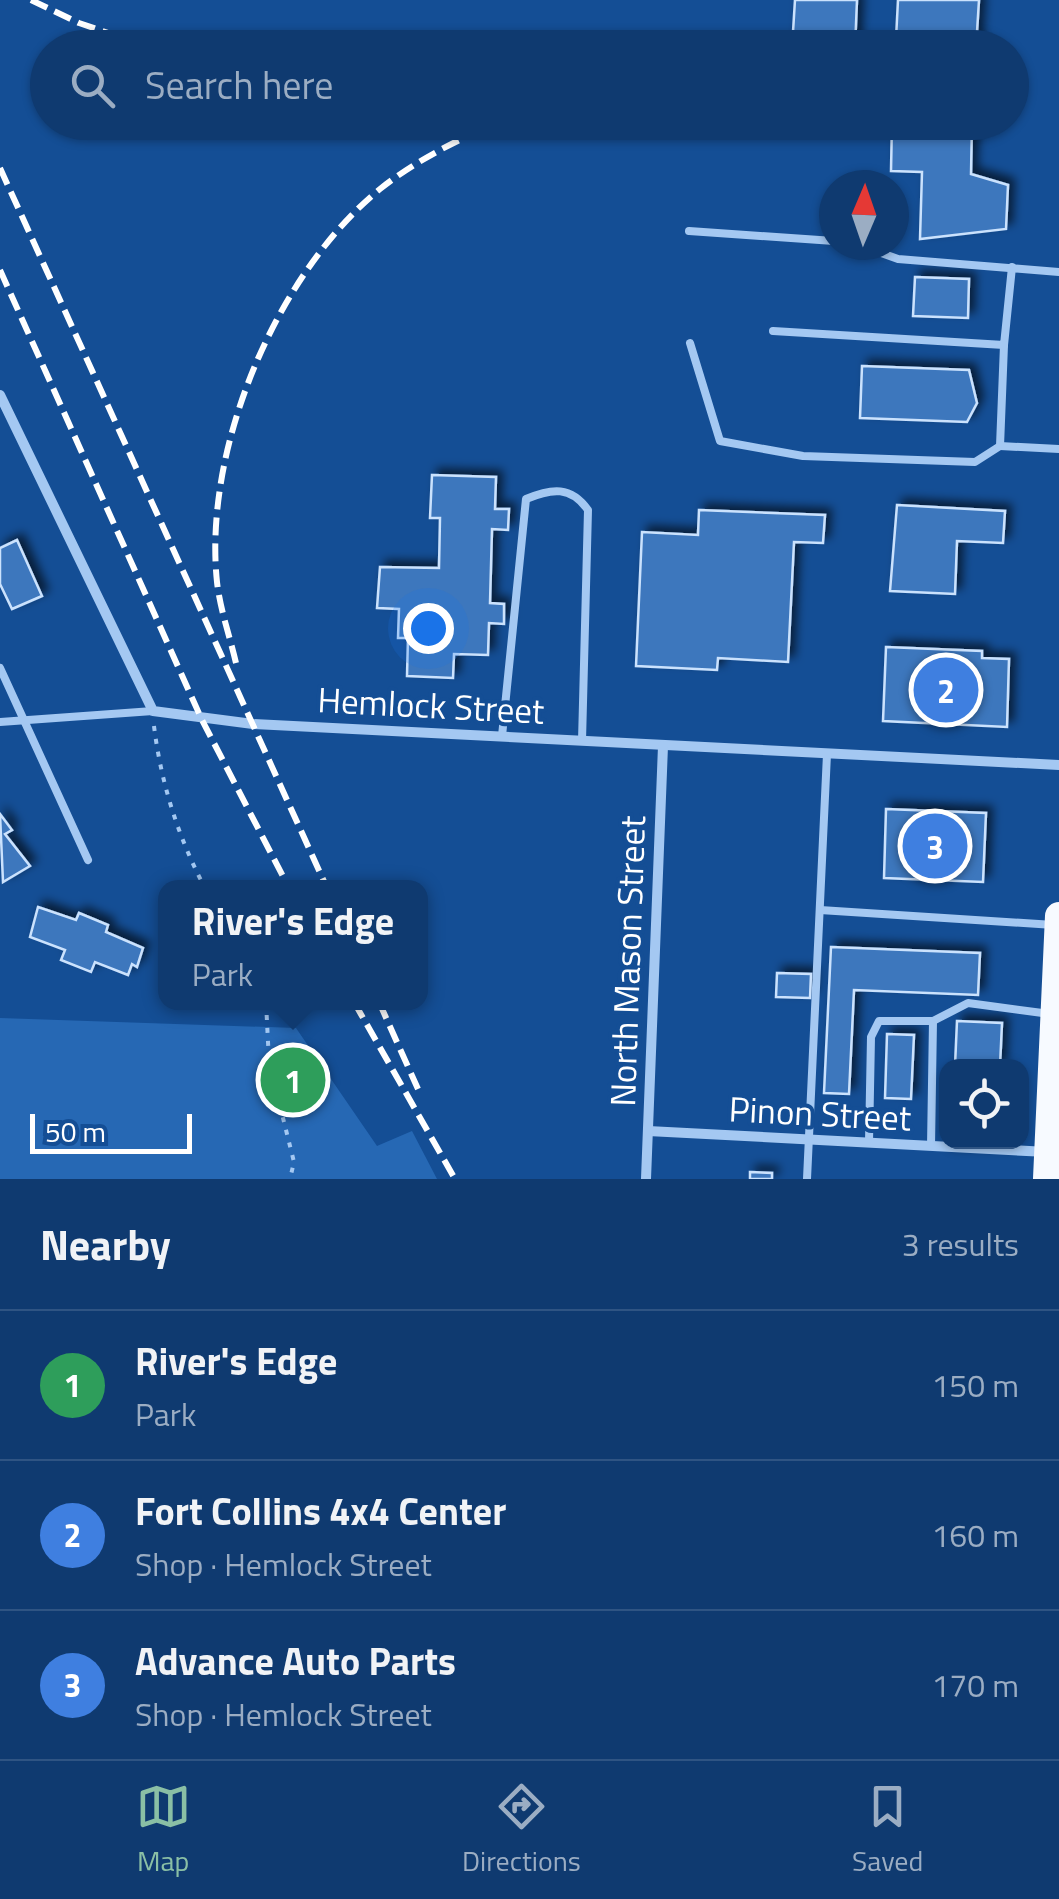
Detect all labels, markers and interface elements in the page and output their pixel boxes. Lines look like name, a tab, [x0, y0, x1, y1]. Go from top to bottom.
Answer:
search box	[30, 30, 1029, 140]
text: Search here	[145, 56, 333, 114]
icon: search	[65, 58, 120, 113]
north arrow	[819, 170, 909, 260]
your location	[403, 603, 454, 654]
pin: 2	[914, 652, 978, 728]
street label: Hemlock Street	[316, 672, 546, 738]
pin: 3	[902, 808, 968, 884]
street label: North Mason Street	[595, 815, 659, 1107]
popup	[158, 880, 428, 1010]
text: River's Edge	[192, 892, 394, 950]
text: Park	[192, 950, 253, 998]
pin: 1	[260, 1042, 326, 1118]
map controls	[939, 1059, 1029, 1149]
button: locate	[939, 1059, 1029, 1149]
street label: Pinon Street	[728, 1081, 912, 1145]
scale bar	[30, 1109, 192, 1154]
text: 50 m	[45, 1110, 106, 1153]
text: Nearby	[40, 1212, 171, 1276]
text: 3 results	[902, 1220, 1019, 1268]
text: River's Edge	[135, 1332, 337, 1390]
text: 1	[64, 1361, 81, 1409]
text: 150 m	[931, 1361, 1019, 1409]
text: Park	[135, 1390, 196, 1438]
text: Fort Collins 4x4 Center	[135, 1482, 506, 1540]
text: 2	[64, 1511, 81, 1559]
text: 160 m	[931, 1511, 1019, 1559]
text: Shop · Hemlock Street	[135, 1540, 432, 1588]
text: Advance Auto Parts	[135, 1632, 456, 1690]
text: 3	[64, 1661, 81, 1709]
text: 170 m	[931, 1661, 1019, 1709]
text: Shop · Hemlock Street	[135, 1690, 432, 1738]
tab: Map	[136, 1779, 191, 1882]
tab: Directions	[462, 1779, 581, 1882]
tab: Saved	[852, 1779, 923, 1882]

